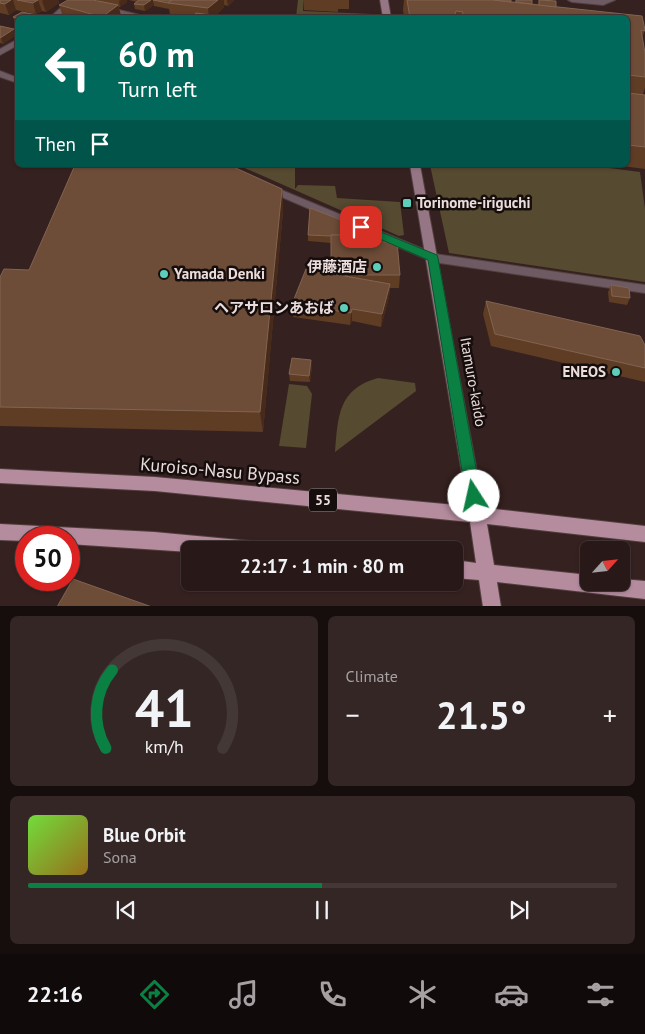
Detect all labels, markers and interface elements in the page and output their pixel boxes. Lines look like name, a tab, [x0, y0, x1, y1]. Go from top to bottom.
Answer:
text: 60 m	[118, 31, 195, 77]
icon: left	[35, 35, 100, 100]
text: Turn left	[118, 75, 197, 103]
icon: arrive	[86, 130, 114, 158]
text: Then	[35, 132, 76, 156]
place label: Torinome-iriguchi	[417, 193, 530, 212]
marker: Torinome-iriguchi	[401, 197, 413, 209]
pin	[340, 206, 382, 248]
icon: arrive	[347, 213, 375, 241]
place label: 伊藤酒店	[307, 257, 367, 276]
marker: 伊藤酒店	[371, 261, 383, 273]
place label: Yamada Denki	[173, 264, 265, 283]
marker: Yamada Denki	[158, 268, 170, 280]
place label: ヘアサロンあおば	[214, 298, 334, 317]
marker: ヘアサロンあおば	[338, 302, 350, 314]
street label: Itamuro-kaido	[456, 336, 491, 428]
place label: ENEOS	[562, 362, 606, 381]
marker: ENEOS	[610, 366, 622, 378]
street label: Kuroiso-Nasu Bypass	[139, 452, 301, 489]
position arrow	[447, 469, 499, 521]
road number: 55	[309, 488, 337, 512]
speed limit sign: 50	[15, 526, 80, 591]
north arrow	[580, 541, 630, 591]
map controls	[580, 541, 630, 591]
text: 22:17 · 1 min · 80 m	[240, 554, 404, 578]
text: Climate	[346, 666, 398, 686]
text: 41	[134, 674, 193, 741]
text: 21.5°	[436, 690, 527, 739]
text: −	[346, 696, 360, 733]
text: +	[603, 696, 617, 733]
text: km/h	[144, 735, 183, 758]
text: Blue Orbit	[103, 823, 186, 847]
text: Sona	[103, 847, 137, 867]
icon: previous	[112, 896, 140, 924]
icon: pause	[308, 896, 336, 924]
icon: next	[505, 896, 533, 924]
icon: directions	[137, 977, 172, 1012]
icon: music	[226, 977, 261, 1012]
icon: phone	[315, 977, 350, 1012]
icon: climate	[405, 977, 440, 1012]
icon: car	[494, 977, 529, 1012]
icon: filters	[583, 977, 618, 1012]
text: 22:16	[27, 980, 83, 1008]

